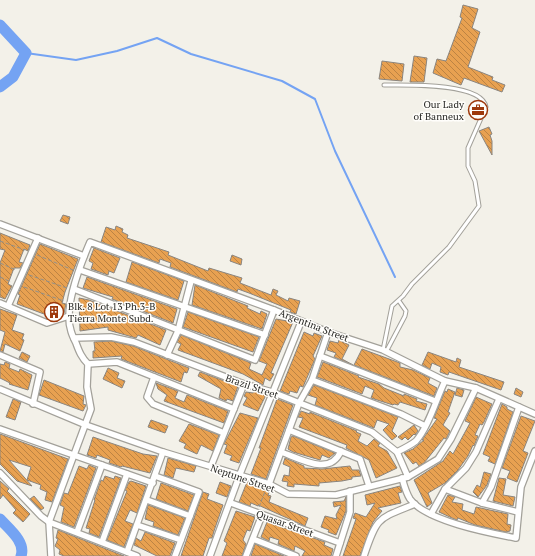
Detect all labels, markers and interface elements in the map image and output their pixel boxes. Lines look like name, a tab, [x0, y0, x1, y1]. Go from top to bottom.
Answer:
place label: Our Lady of Banneux	[414, 98, 465, 123]
office icon: Our Lady of Banneux	[467, 99, 489, 121]
place label: Blk. 8 Lot 13 Ph.3-B Tierra Monte Subd.	[68, 300, 155, 325]
building icon: Blk. 8 Lot 13 Ph.3-B Tierra Monte Subd.	[43, 301, 65, 323]
street label: Argentina Street	[277, 306, 351, 345]
street label: Brazil Street	[224, 371, 280, 402]
street label: Neptune Street	[209, 461, 277, 496]
street label: Quasar Street	[254, 507, 316, 540]

